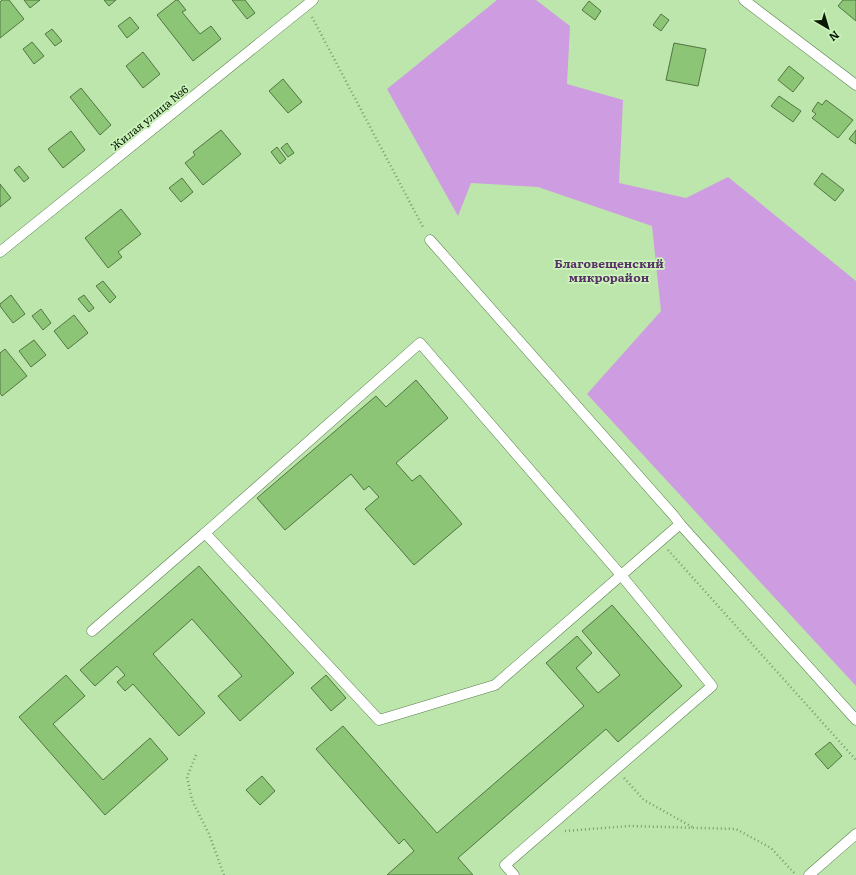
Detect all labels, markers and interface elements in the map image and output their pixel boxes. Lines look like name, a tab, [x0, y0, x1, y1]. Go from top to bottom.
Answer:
north arrow	[808, 8, 848, 48]
text: N	[826, 28, 843, 46]
street label: Жилая улица №6	[107, 81, 191, 153]
district label: Благовещенский микрорайон	[554, 254, 664, 286]

